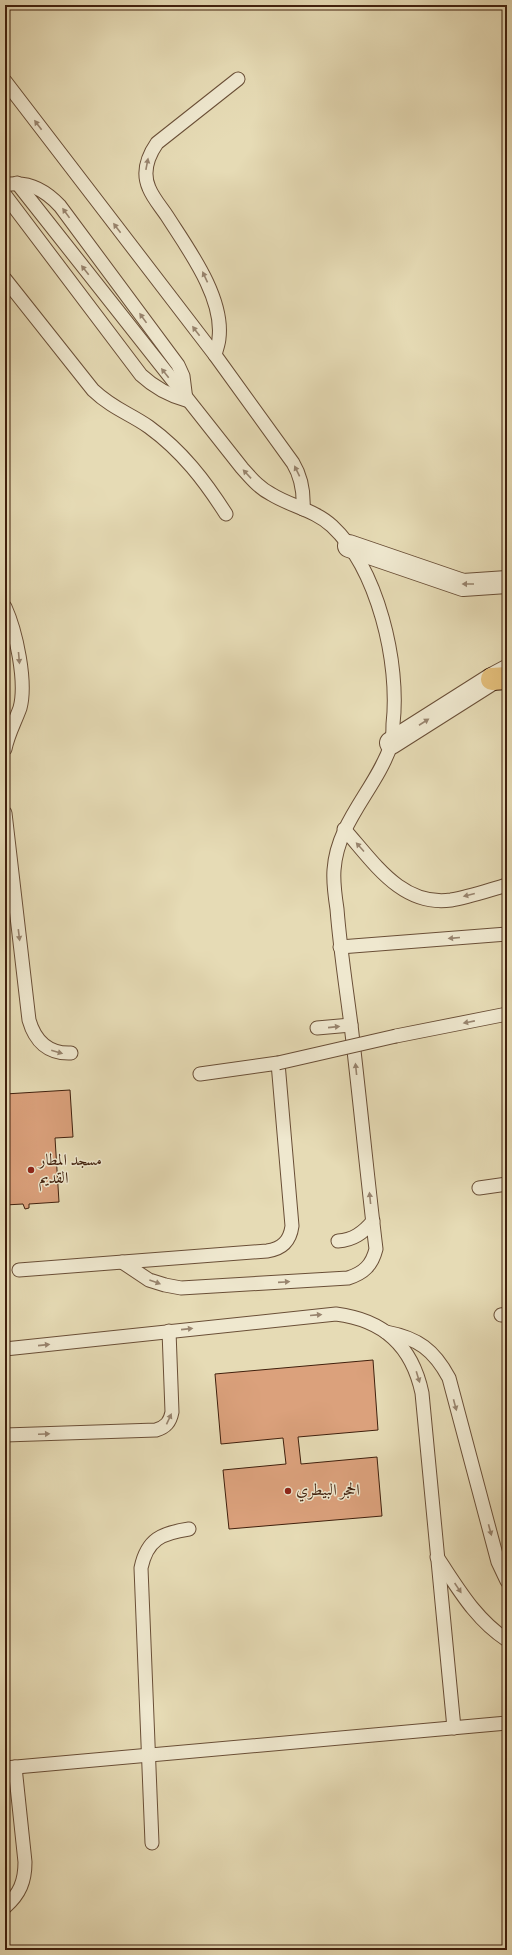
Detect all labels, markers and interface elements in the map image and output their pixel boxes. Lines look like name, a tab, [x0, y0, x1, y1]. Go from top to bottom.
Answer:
one-way arrow	[34, 119, 43, 130]
one-way arrow	[145, 158, 151, 170]
one-way arrow	[61, 208, 70, 219]
one-way arrow	[113, 223, 122, 234]
one-way arrow	[81, 265, 90, 276]
one-way arrow	[202, 271, 208, 283]
one-way arrow	[139, 312, 147, 323]
one-way arrow	[192, 326, 201, 337]
one-way arrow	[161, 367, 170, 378]
one-way arrow	[294, 465, 300, 476]
one-way arrow	[242, 469, 252, 479]
one-way arrow	[461, 581, 474, 587]
one-way arrow	[15, 652, 22, 664]
one-way arrow	[418, 719, 430, 726]
one-way arrow	[355, 842, 365, 852]
one-way arrow	[463, 892, 475, 898]
one-way arrow	[16, 929, 22, 942]
one-way arrow	[448, 935, 460, 941]
one-way arrow	[463, 1019, 475, 1025]
one-way arrow	[328, 1023, 340, 1030]
one-way arrow	[50, 1049, 63, 1055]
one-way arrow	[353, 1063, 359, 1075]
place label: مسجد المطار القديم	[37, 1151, 102, 1192]
marker: مسجد المطار القديم	[26, 1165, 36, 1175]
one-way arrow	[367, 1192, 373, 1204]
one-way arrow	[278, 1278, 290, 1285]
one-way arrow	[150, 1279, 162, 1285]
one-way arrow	[310, 1312, 322, 1318]
one-way arrow	[181, 1326, 193, 1333]
one-way arrow	[38, 1342, 50, 1348]
one-way arrow	[415, 1371, 421, 1383]
one-way arrow	[453, 1398, 459, 1411]
one-way arrow	[166, 1414, 172, 1425]
one-way arrow	[38, 1431, 51, 1437]
place label: الحجر البيطري	[296, 1481, 360, 1502]
marker: الحجر البيطري	[283, 1486, 293, 1496]
one-way arrow	[487, 1524, 493, 1536]
one-way arrow	[454, 1583, 462, 1593]

